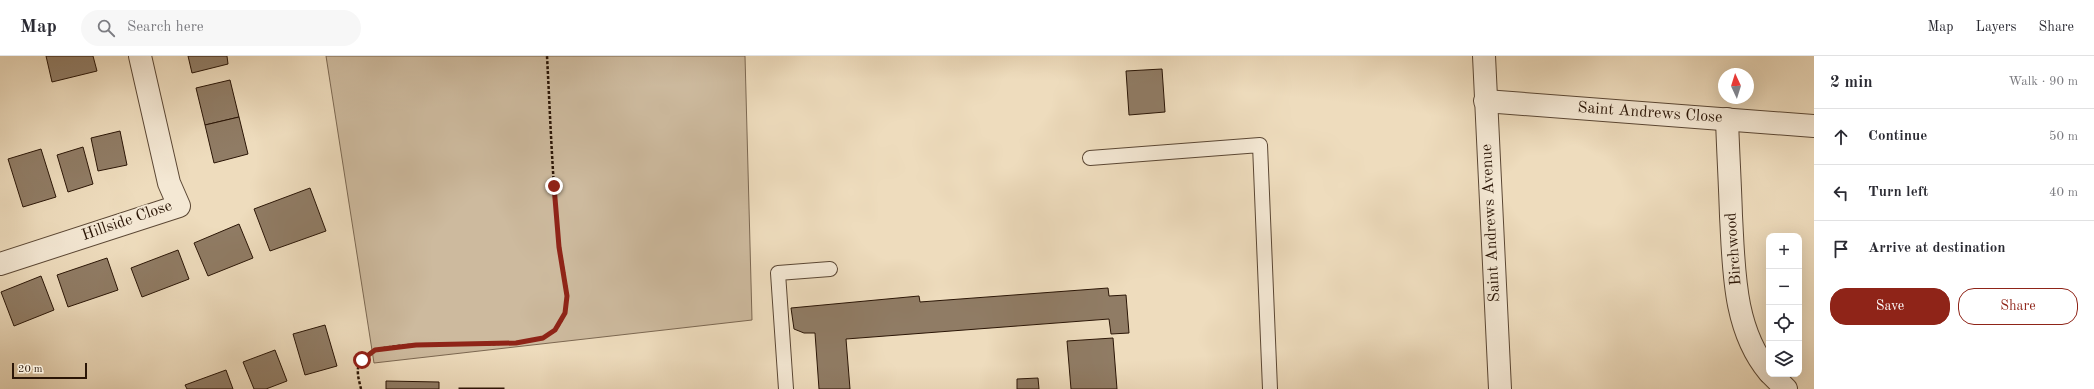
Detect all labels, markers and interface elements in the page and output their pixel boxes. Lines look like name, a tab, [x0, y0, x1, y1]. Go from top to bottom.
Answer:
search box	[81, 10, 361, 46]
icon: search	[95, 17, 117, 39]
text: Map	[20, 18, 57, 37]
text: Search here	[127, 20, 204, 35]
text: Map	[1928, 20, 1954, 34]
text: Layers	[1976, 20, 2017, 34]
text: Share	[2039, 20, 2074, 34]
north arrow	[1718, 68, 1754, 104]
text: 2 min	[1830, 74, 1873, 91]
text: Walk · 90 m	[2009, 75, 2078, 88]
street label: Saint Andrews Close	[1577, 100, 1723, 126]
icon: ahead	[1830, 126, 1852, 148]
text: Continue	[1868, 129, 1927, 144]
text: 50 m	[2049, 130, 2078, 143]
street label: Saint Andrews Avenue	[1479, 143, 1503, 303]
route end	[545, 177, 563, 195]
icon: left	[1830, 182, 1852, 204]
text: Turn left	[1868, 185, 1928, 200]
text: 40 m	[2049, 186, 2078, 199]
street label: Hillside Close	[80, 198, 174, 244]
street label: Birchwood	[1723, 212, 1745, 286]
map controls	[1766, 233, 1802, 377]
button: +	[1766, 233, 1802, 269]
icon: arrive	[1830, 238, 1852, 260]
text: Arrive at destination	[1868, 241, 2006, 256]
button: −	[1766, 269, 1802, 305]
button: Save	[1830, 288, 1950, 325]
button: Share	[1958, 288, 2078, 325]
button: locate	[1766, 305, 1802, 341]
button: layers	[1766, 341, 1802, 377]
route start	[353, 351, 371, 369]
scale bar	[12, 361, 87, 380]
text: 20 m	[18, 364, 43, 375]

